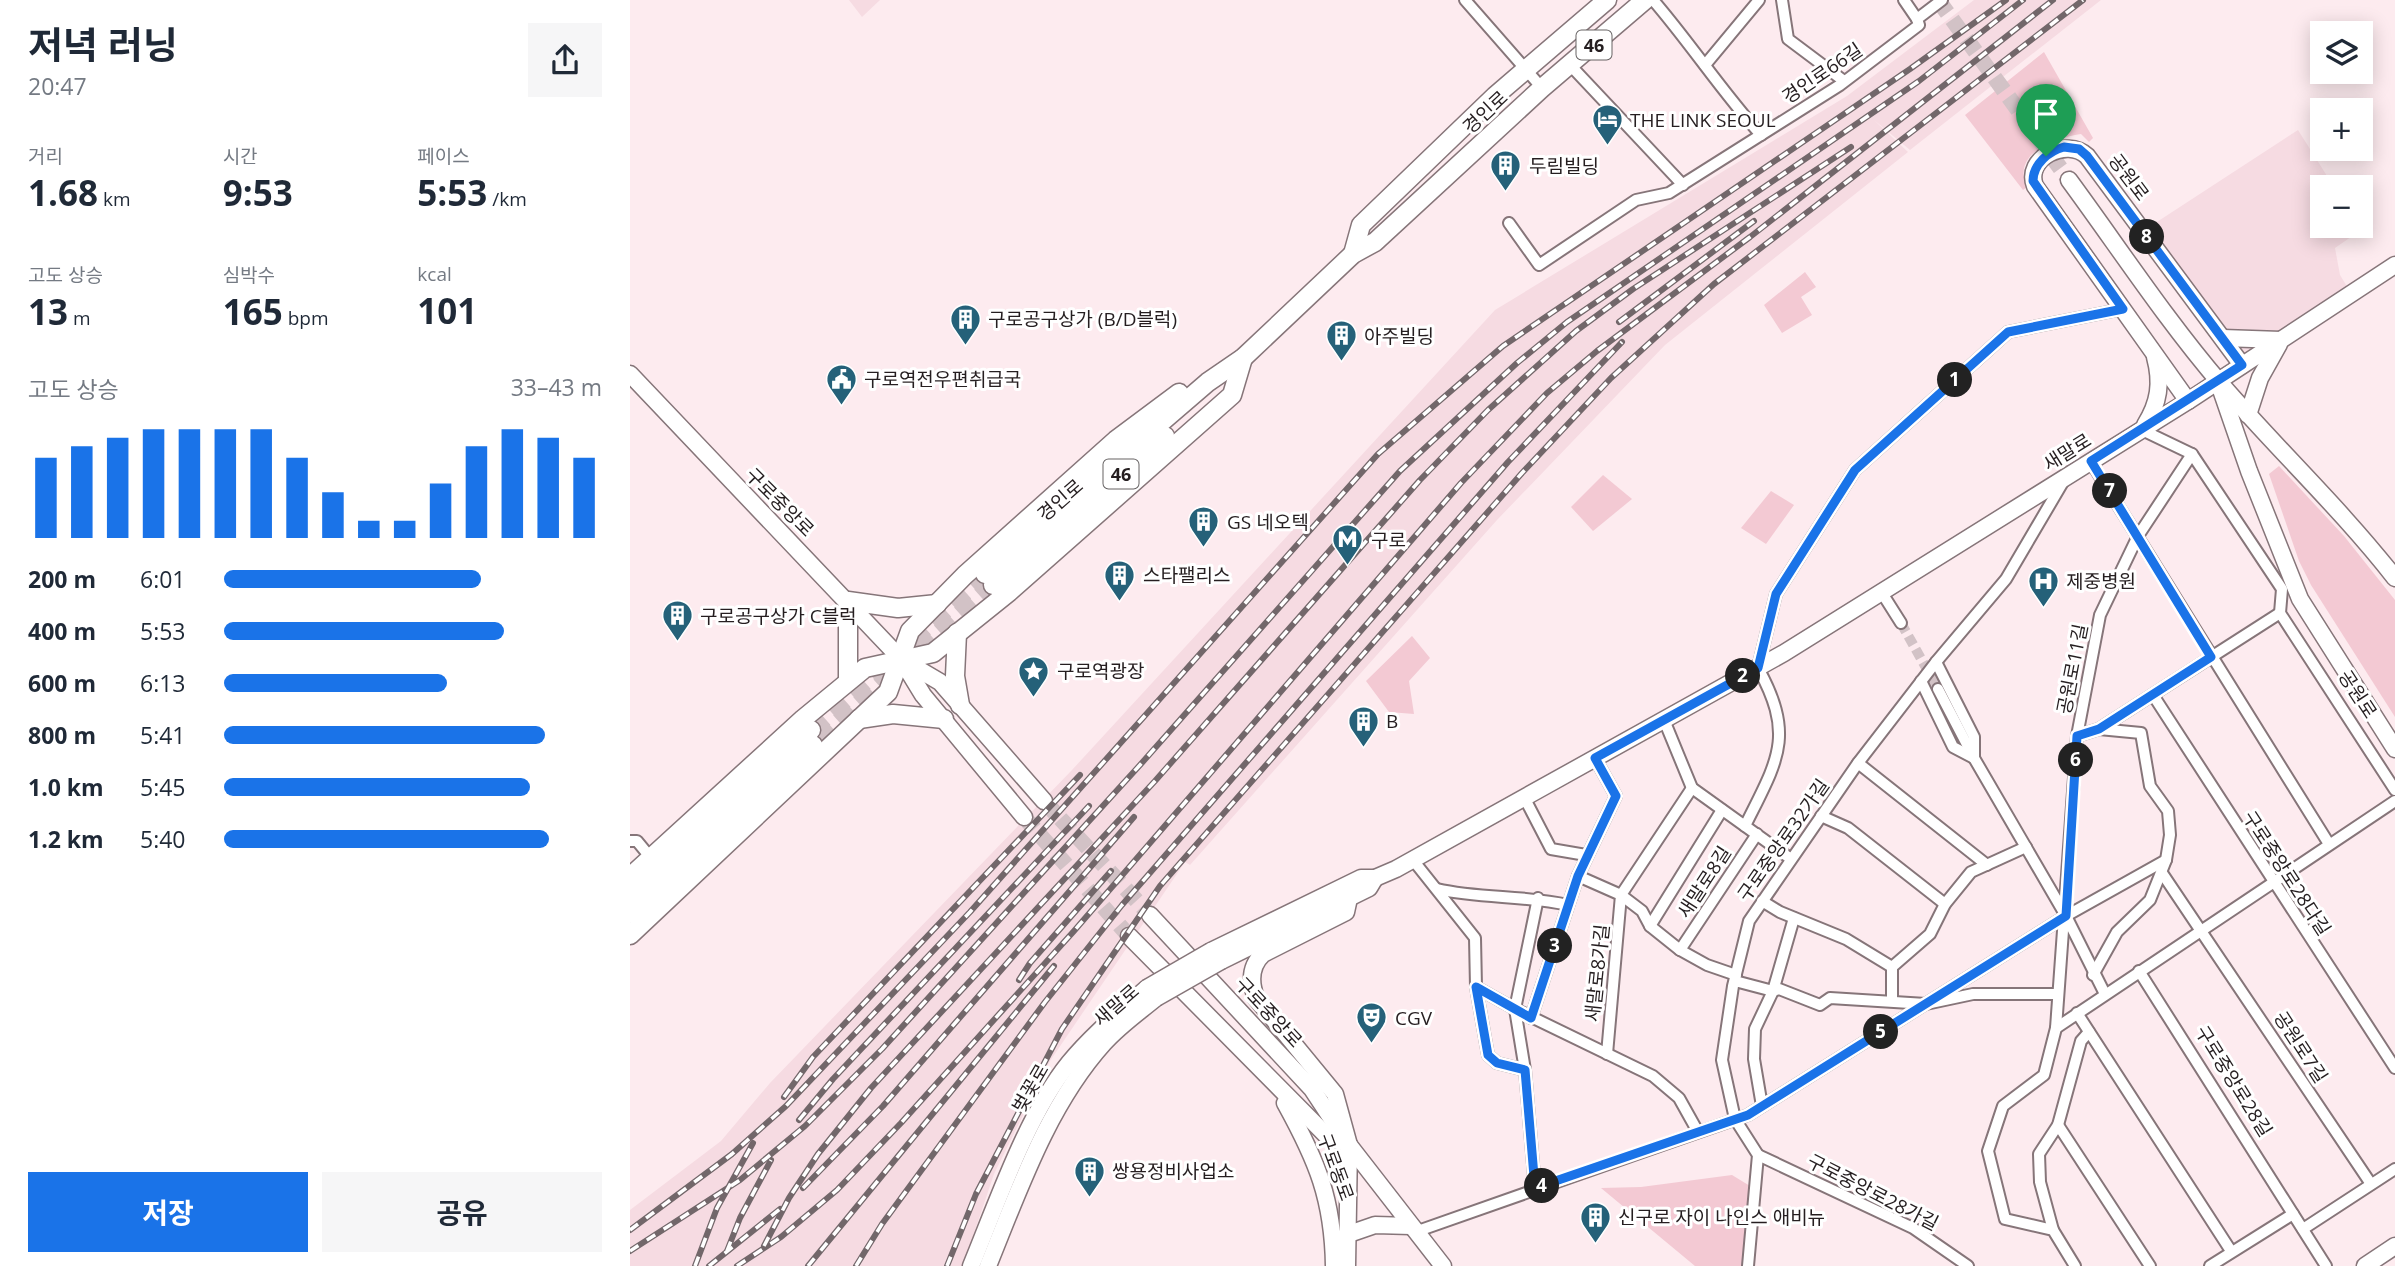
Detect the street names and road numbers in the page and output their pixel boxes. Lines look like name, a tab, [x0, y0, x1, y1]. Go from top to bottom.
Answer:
road number: 46	[1576, 31, 1612, 60]
street label: 경인로66길	[1777, 37, 1867, 109]
street label: 경인로	[1457, 85, 1513, 139]
street label: 공원로	[2103, 148, 2155, 206]
street label: 새말로	[2038, 427, 2096, 477]
road number: 46	[1104, 460, 1138, 488]
street label: 구로중앙로	[740, 462, 820, 542]
street label: 경인로	[1032, 473, 1088, 527]
street label: 공원로11길	[2050, 622, 2094, 716]
street label: 공원로	[2333, 665, 2383, 723]
street label: 구로중앙로32가길	[1731, 774, 1835, 906]
street label: 구로중앙로28다길	[2237, 805, 2337, 941]
street label: 새말로8길	[1671, 841, 1737, 923]
street label: 새말로8가길	[1579, 923, 1615, 1023]
street label: 구로중앙로	[1230, 971, 1308, 1053]
street label: 새말로	[1088, 978, 1144, 1032]
street label: 공원로7길	[2268, 1006, 2334, 1088]
street label: 구로중앙로28길	[2189, 1020, 2279, 1142]
street label: 벚꽃로	[1006, 1059, 1054, 1117]
street label: 구로동로	[1312, 1130, 1360, 1204]
street label: 구로중앙로28가길	[1803, 1148, 1943, 1236]

